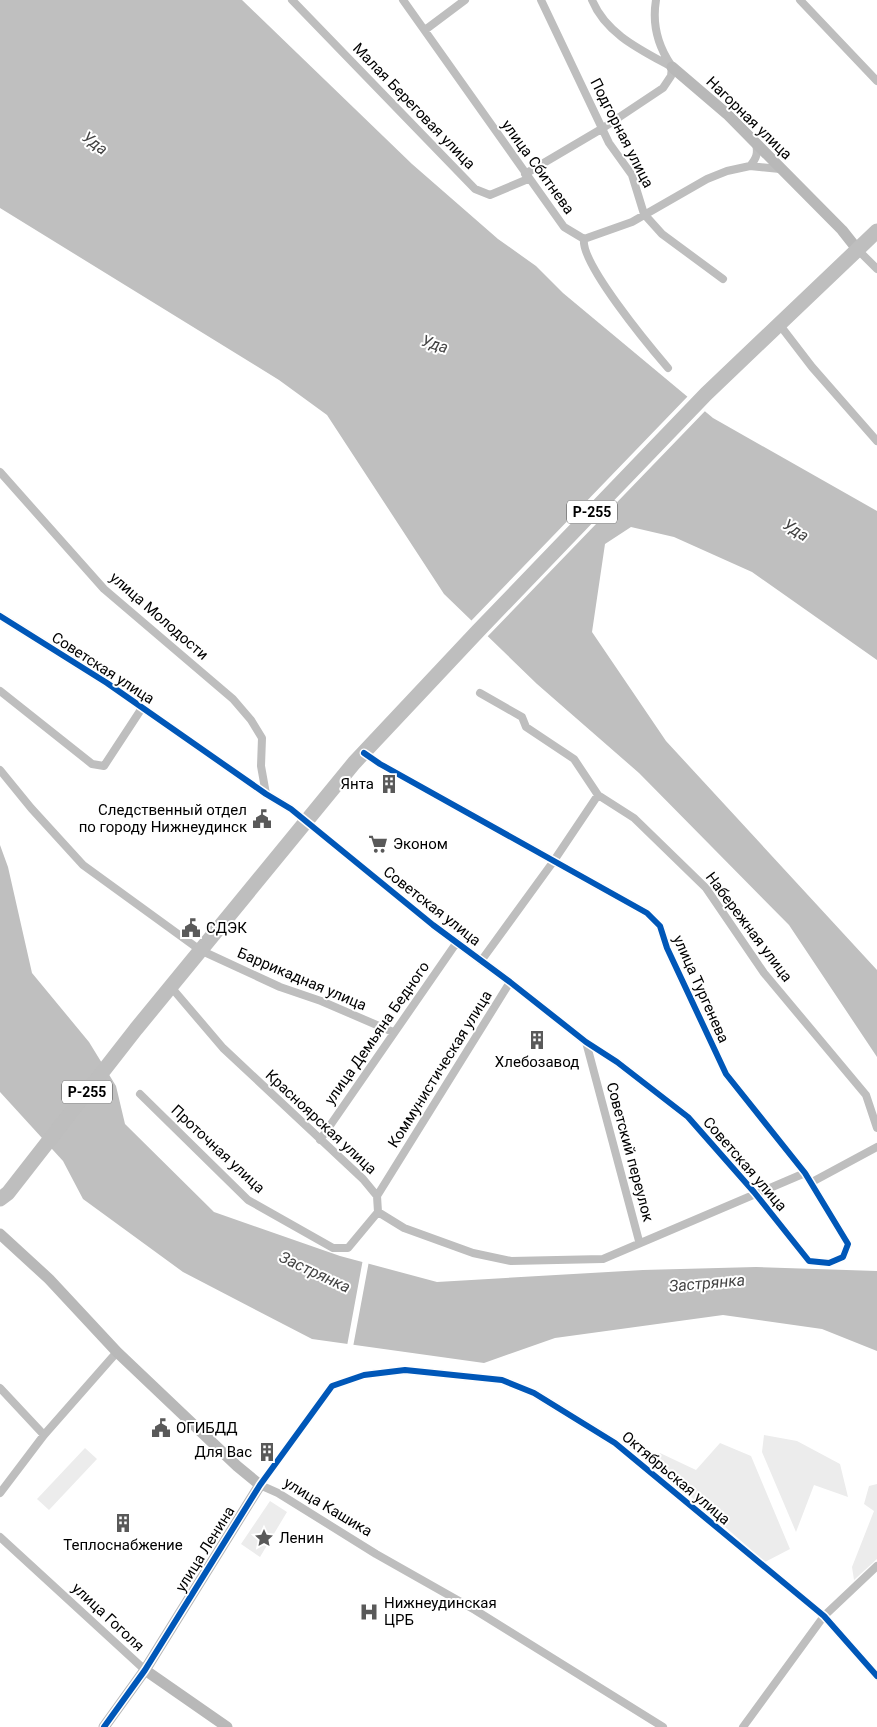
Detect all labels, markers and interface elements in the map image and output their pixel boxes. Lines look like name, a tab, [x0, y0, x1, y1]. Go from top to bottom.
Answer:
street label: Малая Береговая улица	[349, 39, 479, 173]
street label: Нагорная улица	[702, 73, 796, 163]
street label: Подгорная улица	[587, 75, 657, 191]
street label: улица Сбитнева	[498, 116, 578, 218]
water label: Уда	[79, 127, 111, 159]
water label: Уда	[419, 331, 451, 357]
road number: Р-255	[567, 501, 617, 524]
water label: Уда	[780, 515, 812, 545]
street label: улица Молодости	[106, 568, 212, 664]
street label: Советская улица	[48, 628, 158, 708]
building icon: Янта	[378, 773, 400, 795]
place label: Янта	[341, 775, 374, 793]
place label: Следственный отдел по городу Нижнеудинск	[79, 801, 247, 836]
public building icon: Следственный отдел по городу Нижнеудинск	[251, 808, 273, 830]
supermarket icon: Эконом	[367, 833, 389, 855]
place label: Эконом	[393, 835, 448, 853]
street label: Советская улица	[380, 862, 484, 950]
street label: Набережная улица	[702, 869, 796, 985]
public building icon: СДЭК	[180, 917, 202, 939]
place label: СДЭК	[206, 919, 247, 937]
street label: улица Тургенева	[669, 932, 733, 1046]
street label: Баррикадная улица	[235, 944, 369, 1014]
street label: улица Демьяна Бедного	[321, 958, 433, 1108]
street label: Коммунистическая улица	[384, 987, 496, 1151]
building icon: Хлебозавод	[526, 1029, 548, 1051]
place label: Хлебозавод	[495, 1053, 579, 1071]
street label: Красноярская улица	[262, 1066, 380, 1178]
road number: Р-255	[62, 1080, 112, 1104]
street label: Советский переулок	[603, 1080, 657, 1224]
street label: Проточная улица	[168, 1101, 268, 1197]
street label: Советская улица	[699, 1113, 791, 1215]
water label: Застрянка	[276, 1247, 354, 1297]
water label: Застрянка	[668, 1270, 746, 1296]
public building icon: ОГИБДД	[150, 1417, 172, 1439]
place label: ОГИБДД	[176, 1419, 238, 1437]
street label: Октябрьская улица	[618, 1427, 734, 1529]
building icon: Для Вас	[256, 1441, 278, 1463]
place label: Для Вас	[195, 1443, 252, 1461]
street label: улица Кашика	[281, 1474, 375, 1540]
street label: улица Ленина	[172, 1503, 238, 1595]
building icon: Теплоснабжение	[112, 1512, 134, 1534]
place icon: Ленин	[253, 1527, 275, 1549]
place label: Ленин	[279, 1529, 324, 1547]
place label: Теплоснабжение	[63, 1536, 183, 1554]
street label: улица Гоголя	[68, 1579, 148, 1655]
place label: Нижнеудинская ЦРБ	[384, 1594, 497, 1629]
hospital icon: Нижнеудинская ЦРБ	[358, 1601, 380, 1623]

